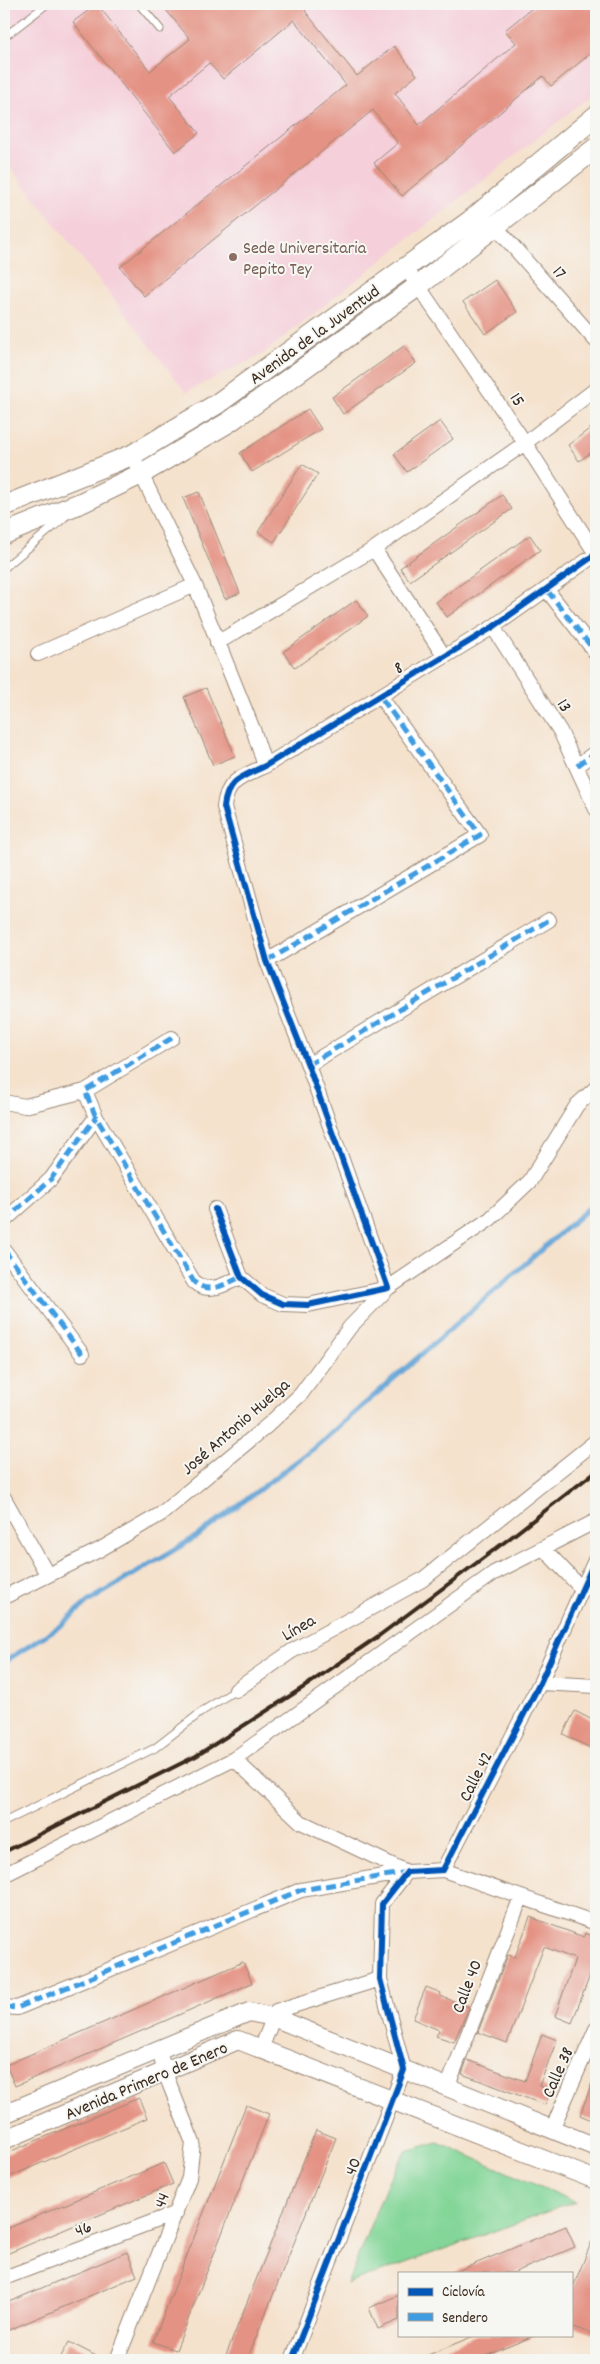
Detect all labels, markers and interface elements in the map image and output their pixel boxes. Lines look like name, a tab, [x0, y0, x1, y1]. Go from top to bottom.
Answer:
place label: Sede Universitaria Pepito Tey	[243, 237, 367, 283]
marker: Sede Universitaria Pepito Tey	[227, 251, 239, 263]
street label: 17	[545, 261, 571, 286]
street label: Avenida de la Juventud	[245, 280, 386, 392]
street label: 15	[502, 388, 530, 412]
street label: 8	[390, 657, 409, 682]
street label: 13	[549, 695, 577, 718]
street label: José Antonio Huelga	[177, 1373, 297, 1482]
street label: Línea	[278, 1609, 321, 1649]
street label: Calle 42	[454, 1748, 500, 1807]
street label: Calle 40	[447, 1957, 490, 2017]
street label: Avenida Primero de Enero	[62, 2037, 232, 2128]
street label: Calle 38	[537, 2044, 582, 2102]
street label: 40	[340, 2154, 369, 2179]
street label: 44	[149, 2189, 178, 2212]
street label: 46	[72, 2216, 96, 2245]
legend	[398, 2272, 572, 2336]
text: Ciclovía	[442, 2282, 485, 2304]
text: Sendero	[442, 2308, 488, 2330]

